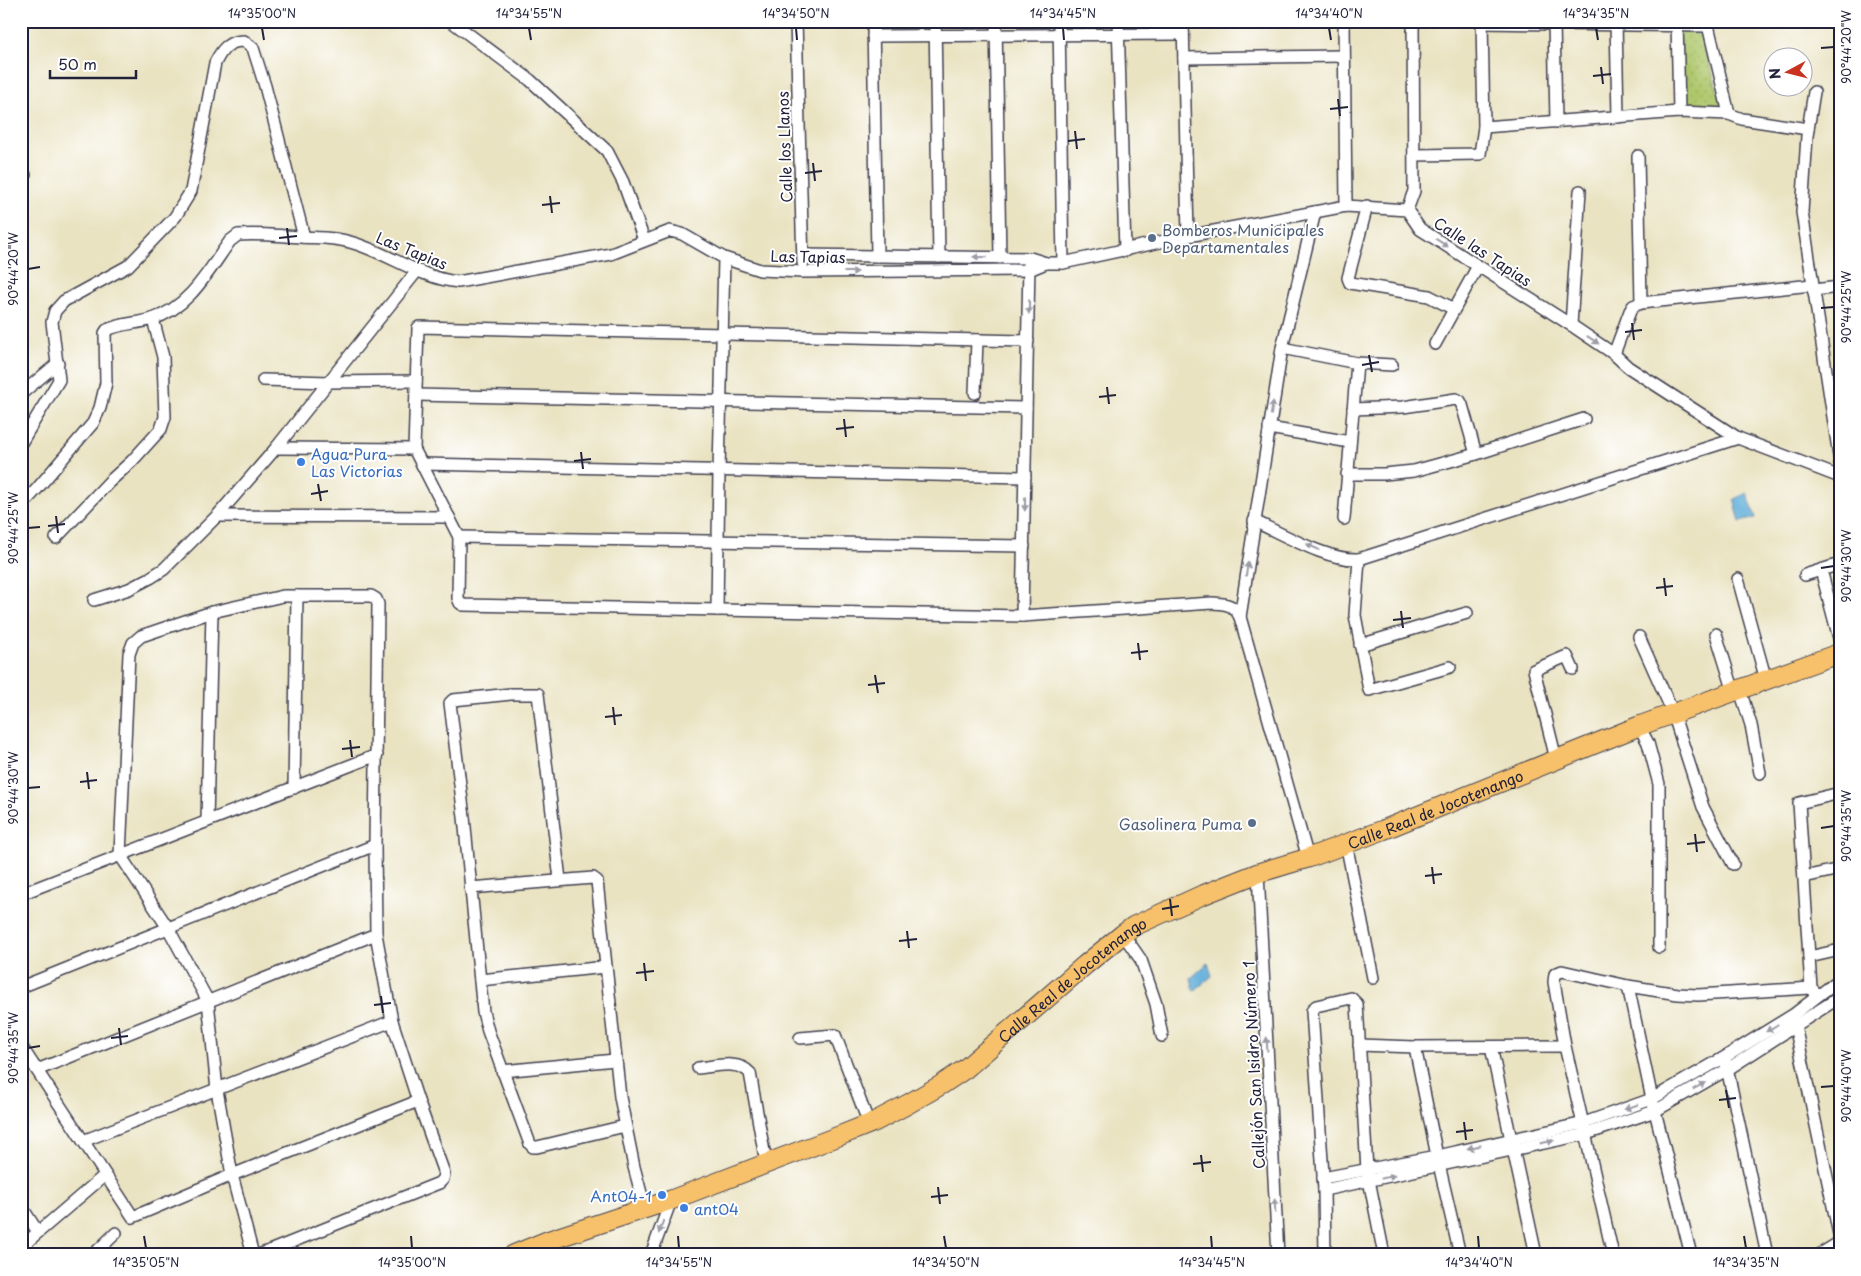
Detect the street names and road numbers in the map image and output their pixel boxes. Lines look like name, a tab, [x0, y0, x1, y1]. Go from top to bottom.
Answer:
street label: Calle los Llanos	[771, 91, 797, 203]
street label: Calle las Tapias	[1429, 211, 1537, 291]
street label: Las Tapias	[373, 225, 451, 275]
street label: Las Tapias	[770, 244, 846, 268]
street label: Calle Real de Jocotenango	[1344, 763, 1526, 854]
street label: Calle Real de Jocotenango	[992, 910, 1150, 1048]
street label: Callejón San Isidro Número 1	[1236, 960, 1270, 1170]

